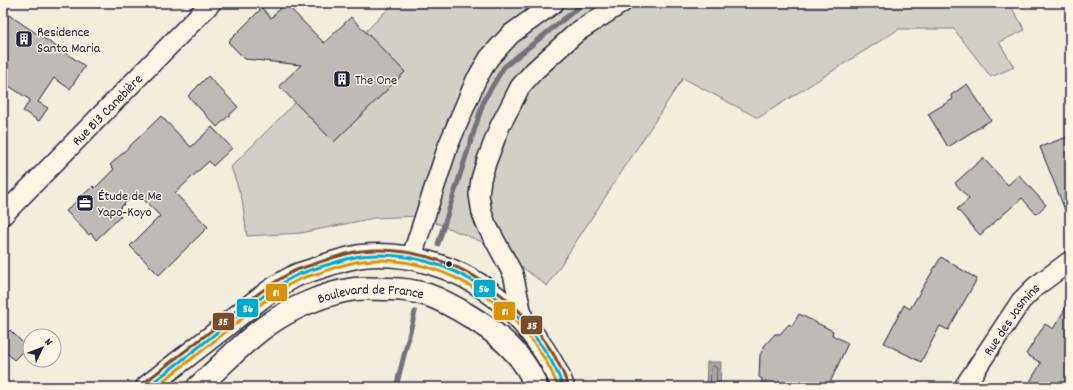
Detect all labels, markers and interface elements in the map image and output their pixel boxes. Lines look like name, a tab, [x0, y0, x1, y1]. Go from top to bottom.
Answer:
place label: Residence Santa Maria	[37, 23, 101, 59]
building icon: Residence Santa Maria	[14, 29, 34, 49]
building icon: The One	[332, 69, 352, 89]
street label: Rue B13 Canebière	[68, 70, 148, 151]
place label: The One	[355, 71, 397, 91]
place label: Étude de Me Yapo-Koyo	[98, 187, 162, 223]
office icon: Étude de Me Yapo-Koyo	[75, 193, 95, 213]
unlabelled marker	[444, 259, 454, 269]
line badge: 56	[473, 279, 496, 298]
street label: Rue des Jasmins	[979, 279, 1045, 360]
street label: Boulevard de France	[315, 281, 426, 310]
text: 56	[479, 282, 490, 298]
line badge: 81	[265, 283, 288, 302]
text: 81	[273, 286, 279, 302]
line badge: 56	[236, 298, 259, 318]
line badge: 81	[493, 301, 516, 321]
text: 56	[243, 302, 254, 318]
text: 81	[502, 305, 508, 321]
line badge: 35	[212, 312, 235, 331]
text: 35	[218, 315, 228, 331]
line badge: 35	[520, 315, 543, 335]
text: 35	[527, 319, 537, 335]
north arrow	[22, 328, 62, 368]
text: N	[40, 335, 56, 350]

